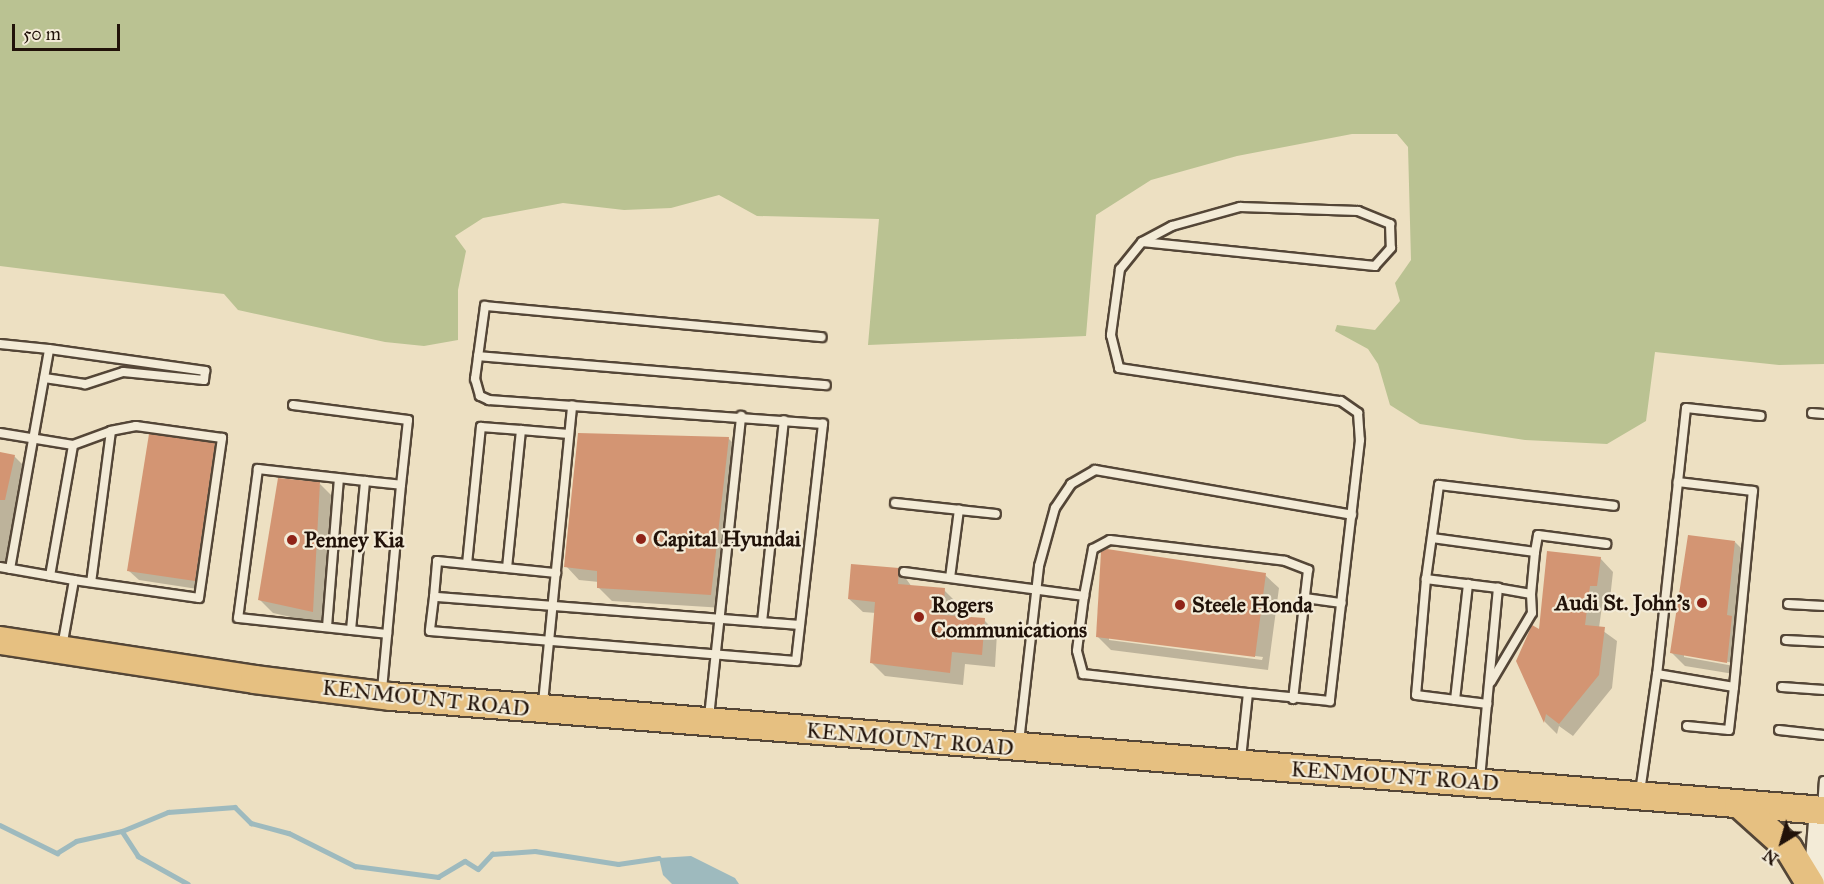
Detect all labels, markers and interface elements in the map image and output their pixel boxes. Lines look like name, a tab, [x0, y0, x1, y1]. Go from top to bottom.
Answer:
scale bar	[15, 12, 123, 50]
text: 50 m	[23, 23, 61, 45]
place label: Capital Hyundai	[653, 526, 801, 552]
place label: Penney Kia	[304, 527, 404, 553]
marker: Capital Hyundai	[634, 532, 648, 546]
marker: Penney Kia	[285, 533, 299, 547]
place label: Audi St. John's	[1555, 590, 1690, 616]
place label: Rogers Communications	[931, 591, 1087, 642]
place label: Steele Honda	[1192, 592, 1313, 618]
marker: Audi St. John's	[1695, 596, 1709, 610]
marker: Steele Honda	[1173, 598, 1187, 612]
marker: Rogers Communications	[912, 610, 926, 624]
street label: KENMOUNT ROAD	[321, 674, 531, 722]
street label: KENMOUNT ROAD	[805, 717, 1015, 761]
street label: KENMOUNT ROAD	[1290, 756, 1500, 796]
north arrow	[1752, 812, 1812, 872]
text: N	[1760, 845, 1782, 868]

